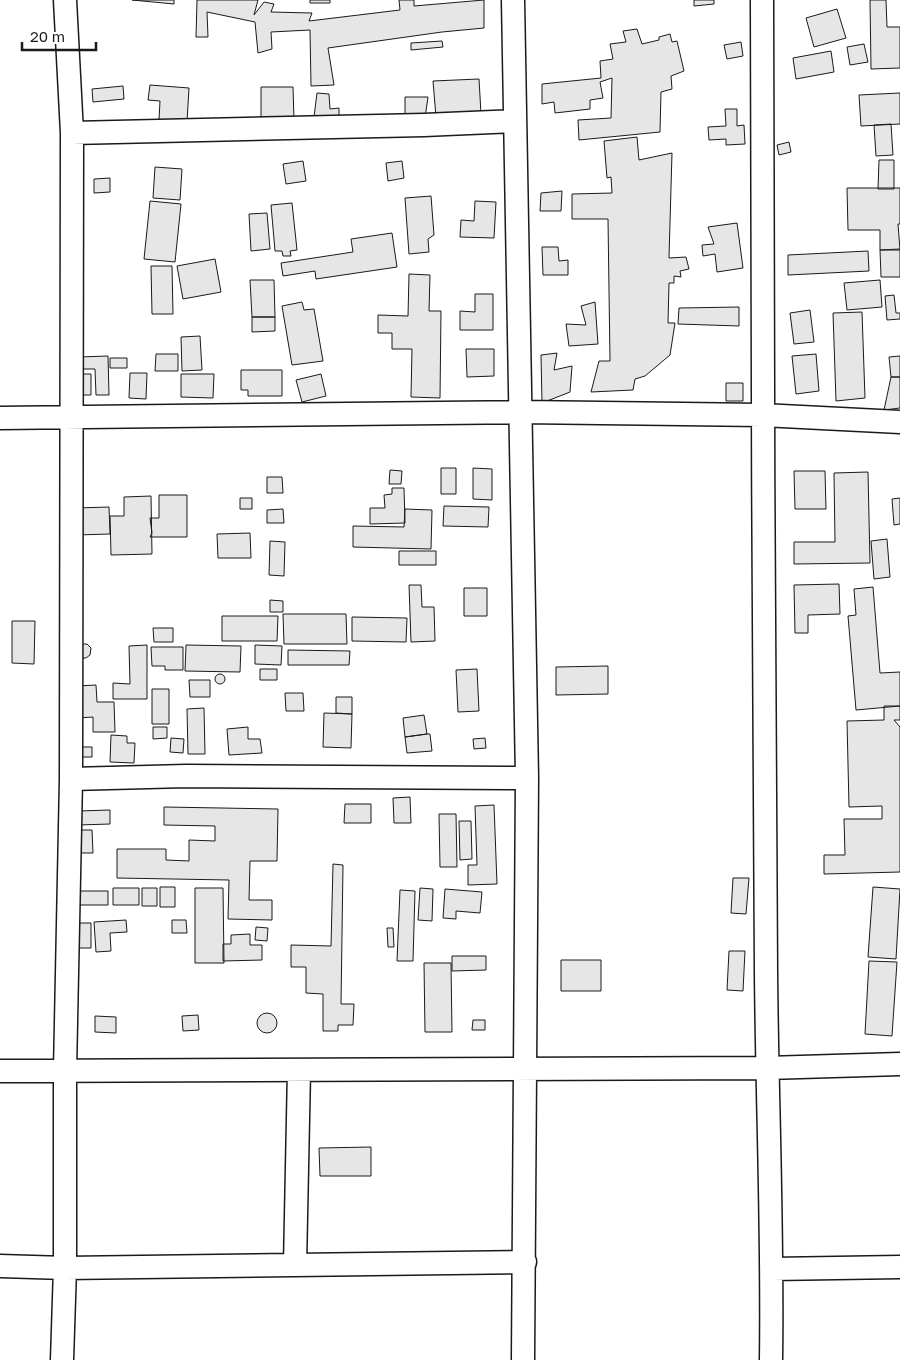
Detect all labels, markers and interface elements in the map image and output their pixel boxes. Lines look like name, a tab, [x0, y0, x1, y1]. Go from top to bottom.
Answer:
scale bar	[22, 20, 96, 52]
text: 20 m	[30, 27, 65, 45]

